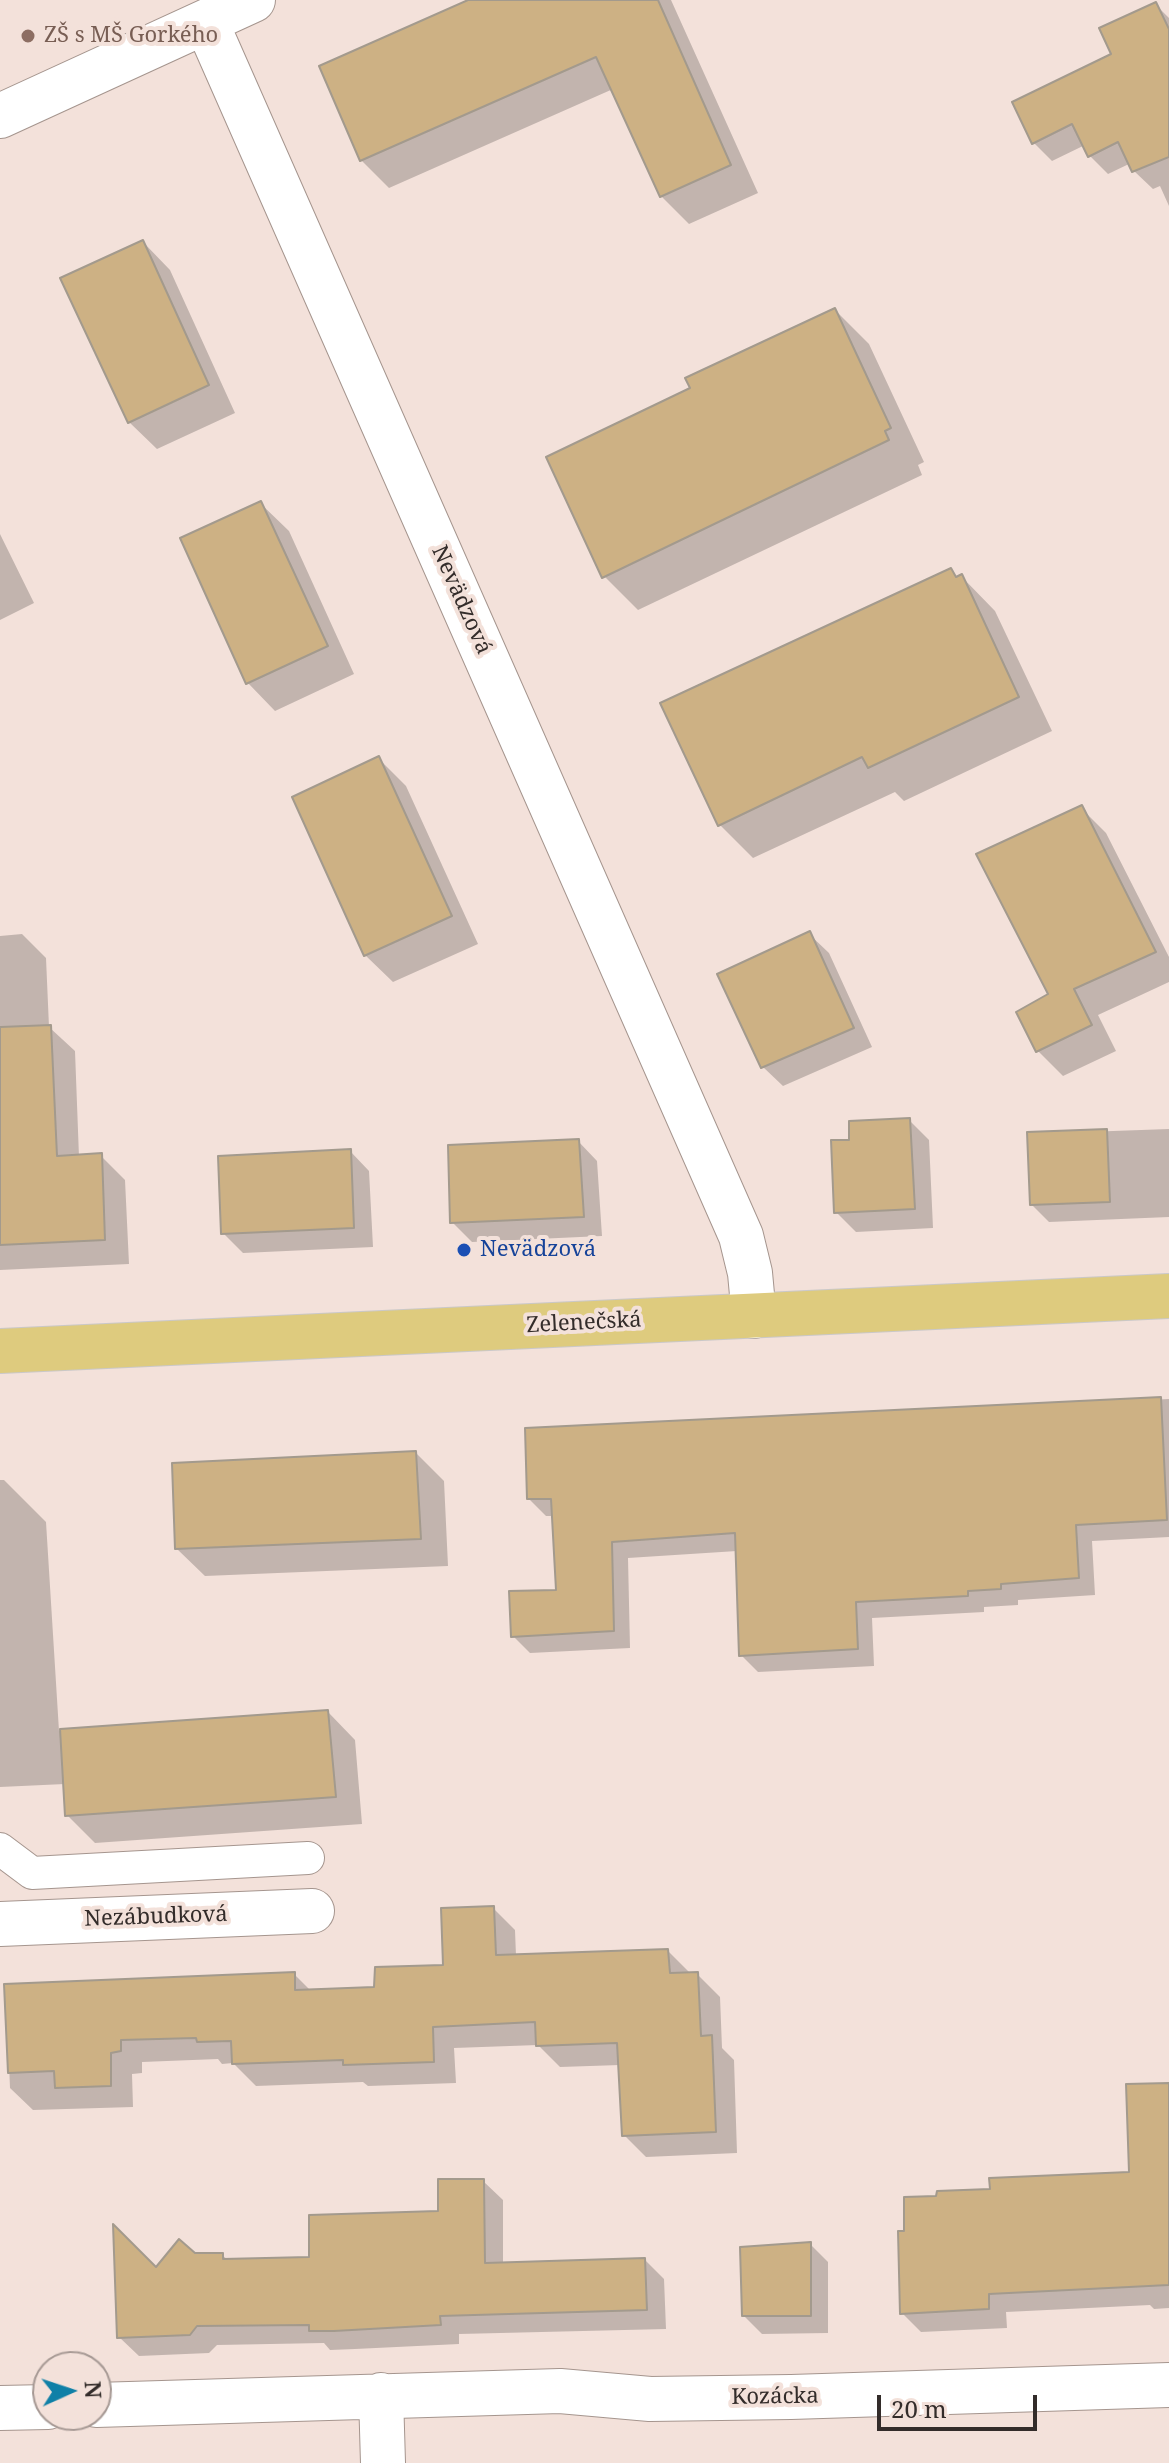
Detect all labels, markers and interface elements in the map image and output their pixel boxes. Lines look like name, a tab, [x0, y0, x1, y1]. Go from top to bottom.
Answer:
place label: ZŠ s MŠ Gorkého	[44, 23, 218, 49]
marker: ZŠ s MŠ Gorkého	[19, 27, 37, 45]
street label: Nevädzová	[425, 542, 497, 658]
place label: Nevädzová	[480, 1237, 596, 1263]
marker: Nevädzová	[455, 1241, 473, 1259]
street label: Zelenečská	[526, 1307, 642, 1339]
street label: Nezábudková	[84, 1901, 228, 1933]
north arrow	[32, 2351, 112, 2431]
scale bar	[881, 2379, 1041, 2429]
text: N	[79, 2380, 109, 2399]
street label: Kozácka	[731, 2383, 819, 2411]
text: 20 m	[891, 2392, 947, 2425]

